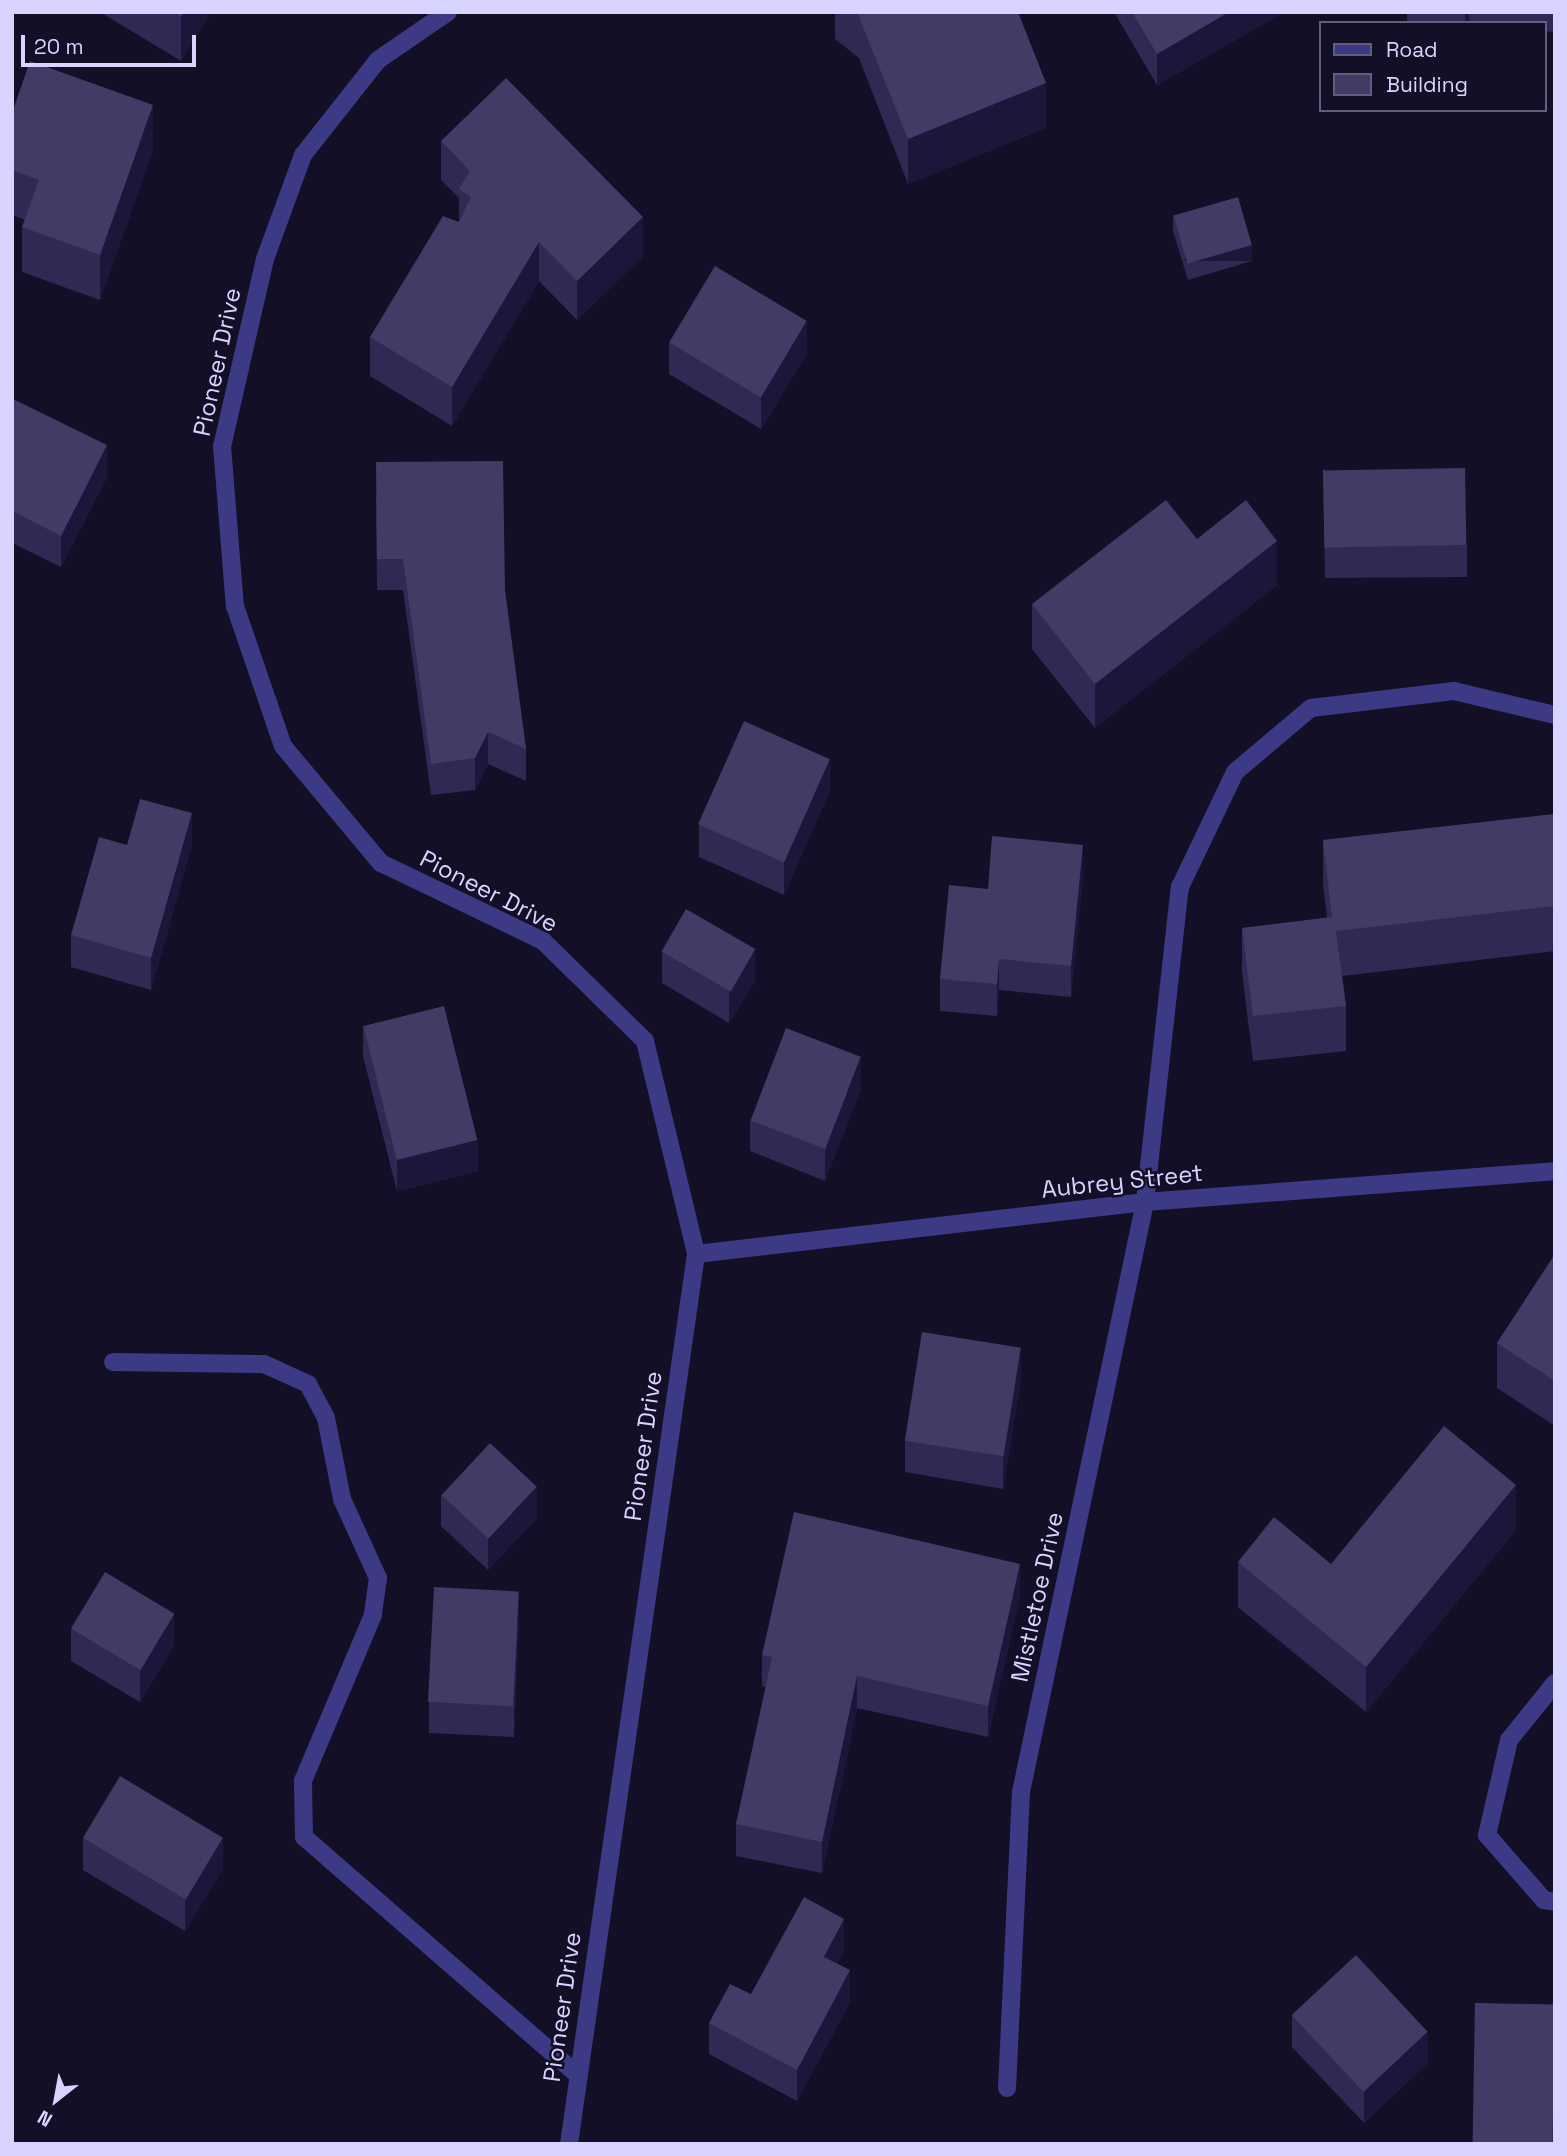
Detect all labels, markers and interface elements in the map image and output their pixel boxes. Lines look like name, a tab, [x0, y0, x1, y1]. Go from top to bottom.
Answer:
scale bar	[24, 21, 200, 65]
legend	[1318, 21, 1546, 112]
text: 20 m	[34, 33, 84, 60]
text: Road	[1386, 36, 1438, 63]
text: Building	[1386, 71, 1468, 98]
street label: Pioneer Drive	[187, 285, 247, 439]
street label: Pioneer Drive	[415, 844, 563, 938]
street label: Aubrey Street	[1040, 1158, 1204, 1204]
street label: Pioneer Drive	[618, 1369, 668, 1523]
street label: Mistletoe Drive	[1005, 1509, 1069, 1685]
street label: Pioneer Drive	[537, 1930, 587, 2084]
north arrow	[21, 2065, 91, 2135]
text: N	[33, 2104, 57, 2132]

